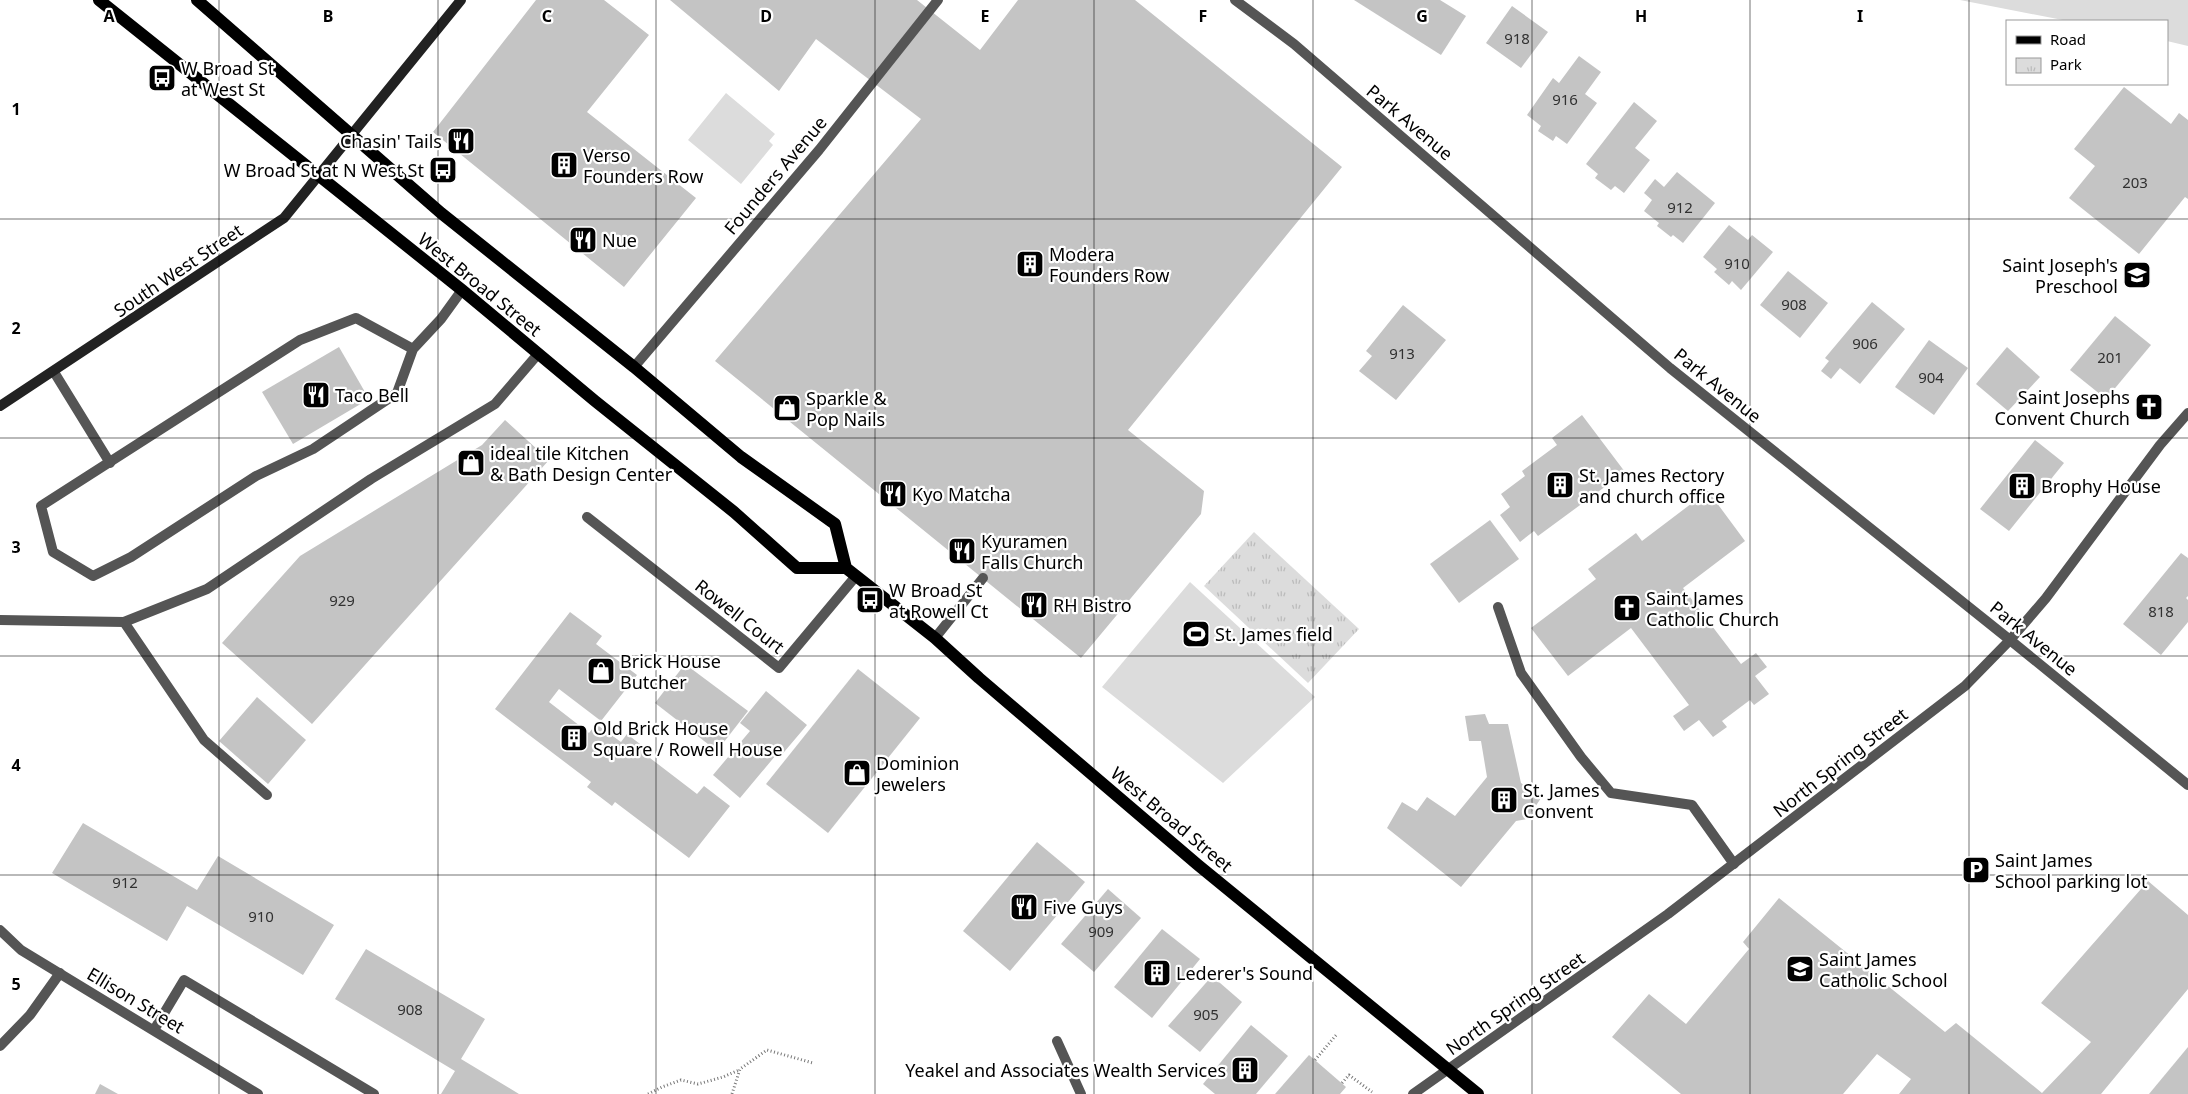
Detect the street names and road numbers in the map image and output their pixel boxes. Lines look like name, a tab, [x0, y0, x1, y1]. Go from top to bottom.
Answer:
street label: Park Avenue	[1362, 79, 1458, 165]
street label: Founders Avenue	[718, 111, 832, 239]
street label: South West Street	[109, 218, 248, 322]
street label: West Broad Street	[413, 227, 547, 341]
street label: Park Avenue	[1669, 342, 1767, 428]
street label: Rowell Court	[690, 574, 790, 659]
street label: Park Avenue	[1985, 595, 2083, 681]
street label: North Spring Street	[1768, 702, 1913, 822]
street label: West Broad Street	[1106, 761, 1238, 877]
street label: North Spring Street	[1441, 946, 1590, 1060]
street label: Ellison Street	[83, 962, 190, 1039]

